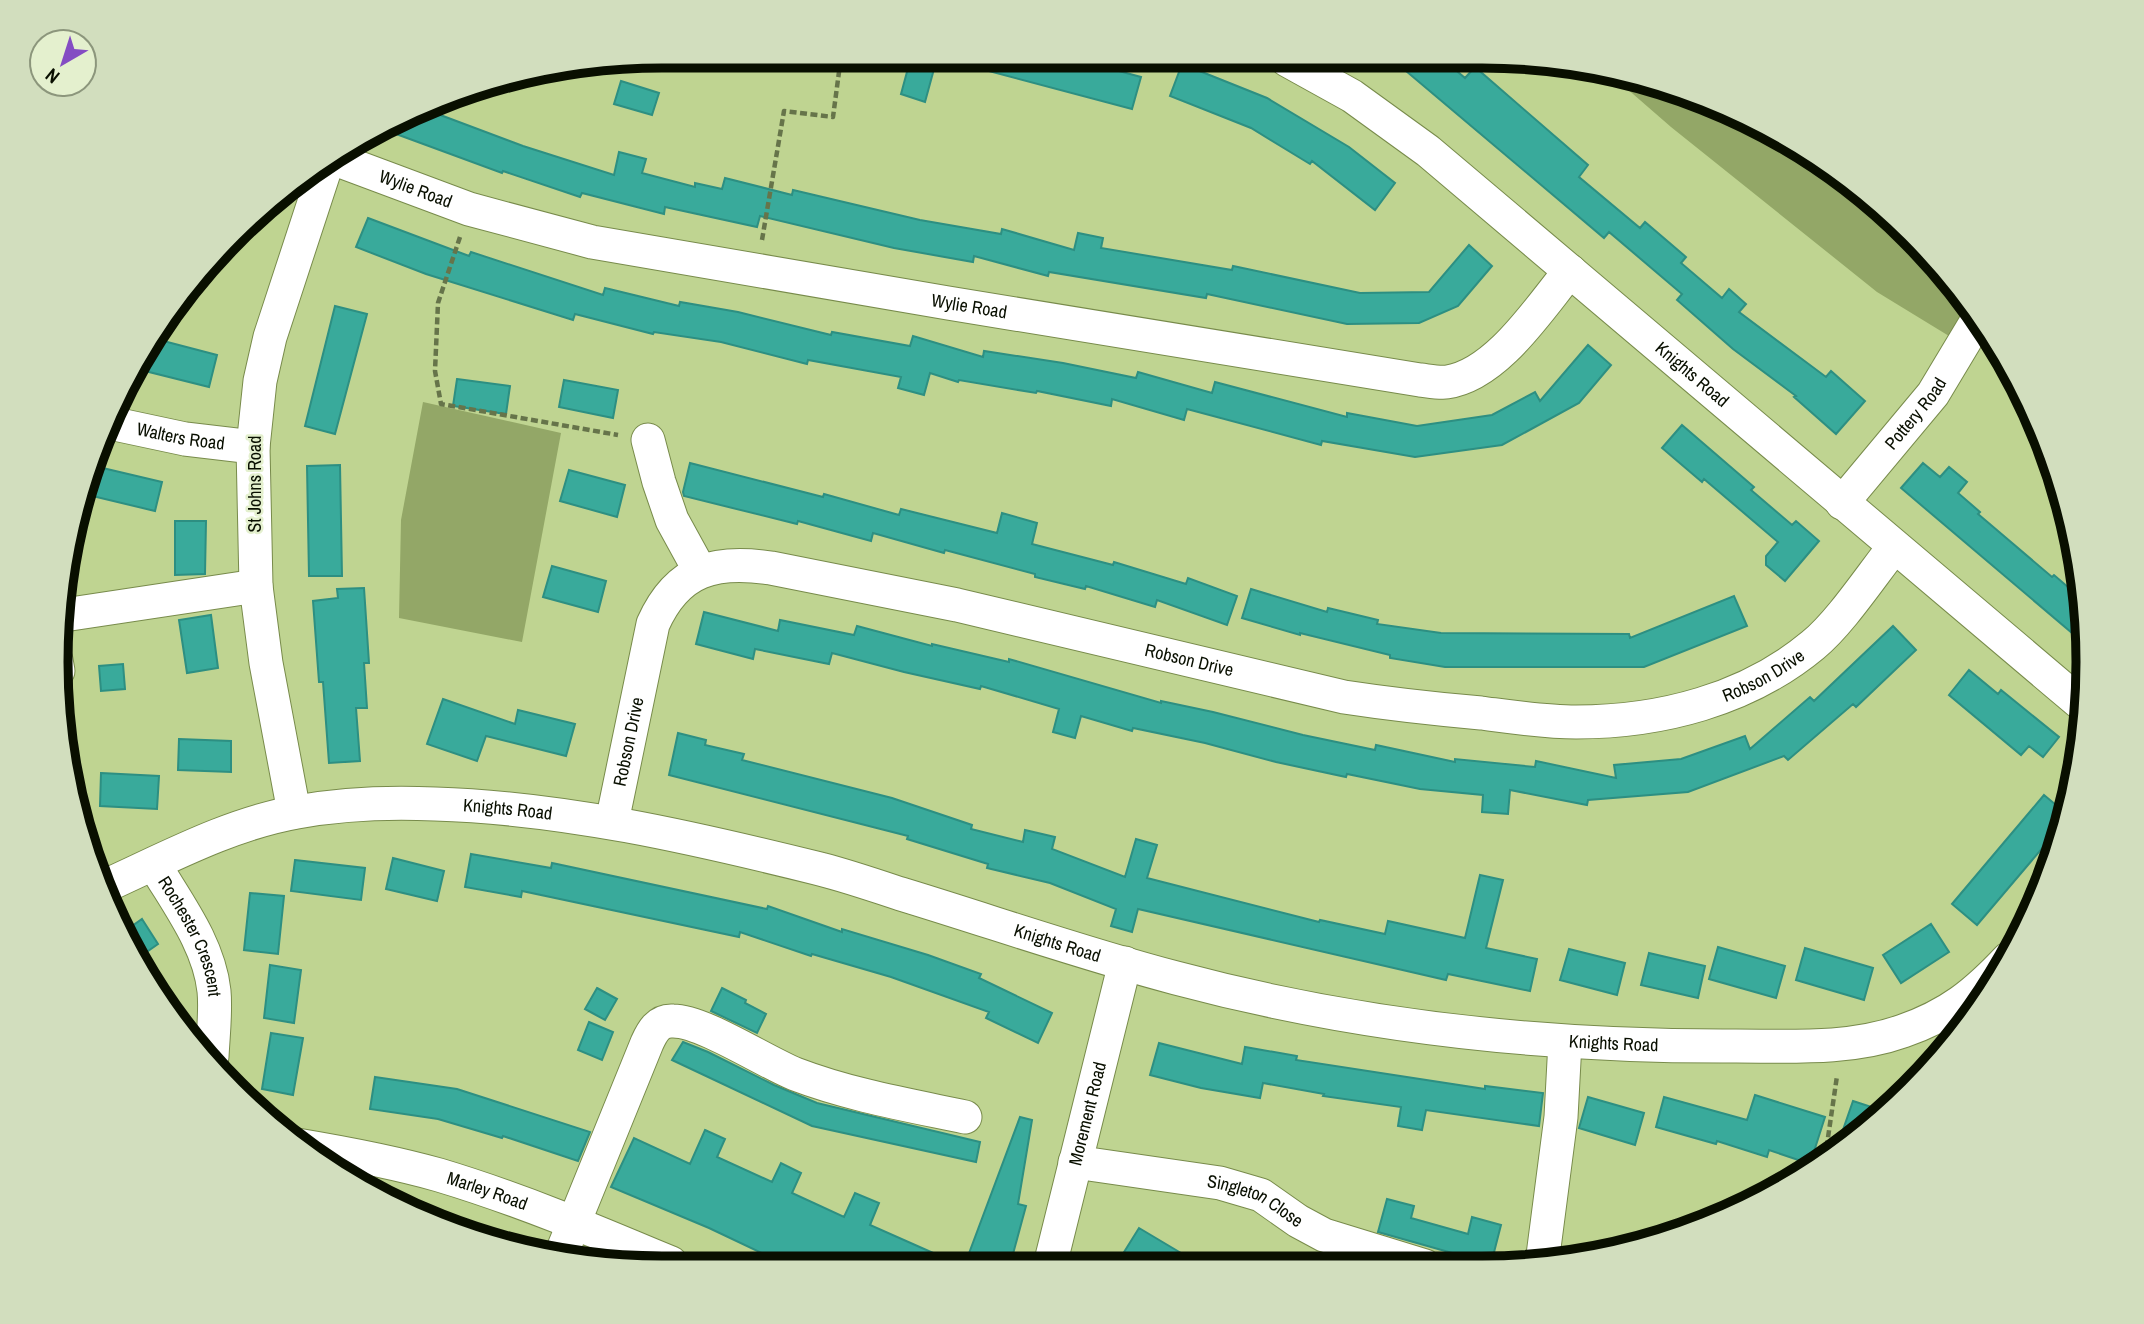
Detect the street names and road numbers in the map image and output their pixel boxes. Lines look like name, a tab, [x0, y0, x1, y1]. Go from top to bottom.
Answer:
street label: Wylie Road	[376, 164, 456, 214]
street label: Wylie Road	[930, 287, 1009, 324]
street label: Knights Road	[1650, 336, 1735, 413]
street label: Pottery Road	[1879, 373, 1952, 455]
street label: Walters Road	[134, 416, 226, 456]
street label: St Johns Road	[242, 436, 267, 532]
street label: Robson Drive	[1142, 637, 1236, 682]
street label: Robson Drive	[1719, 643, 1809, 708]
street label: Robson Drive	[607, 695, 650, 788]
street label: Knights Road	[462, 792, 554, 826]
street label: Rochester Crescent	[152, 871, 227, 997]
street label: Knights Road	[1011, 918, 1104, 968]
street label: Knights Road	[1568, 1028, 1659, 1057]
street label: Morement Road	[1062, 1059, 1112, 1168]
street label: Marley Road	[444, 1165, 531, 1216]
street label: Singleton Close	[1206, 1168, 1309, 1233]

